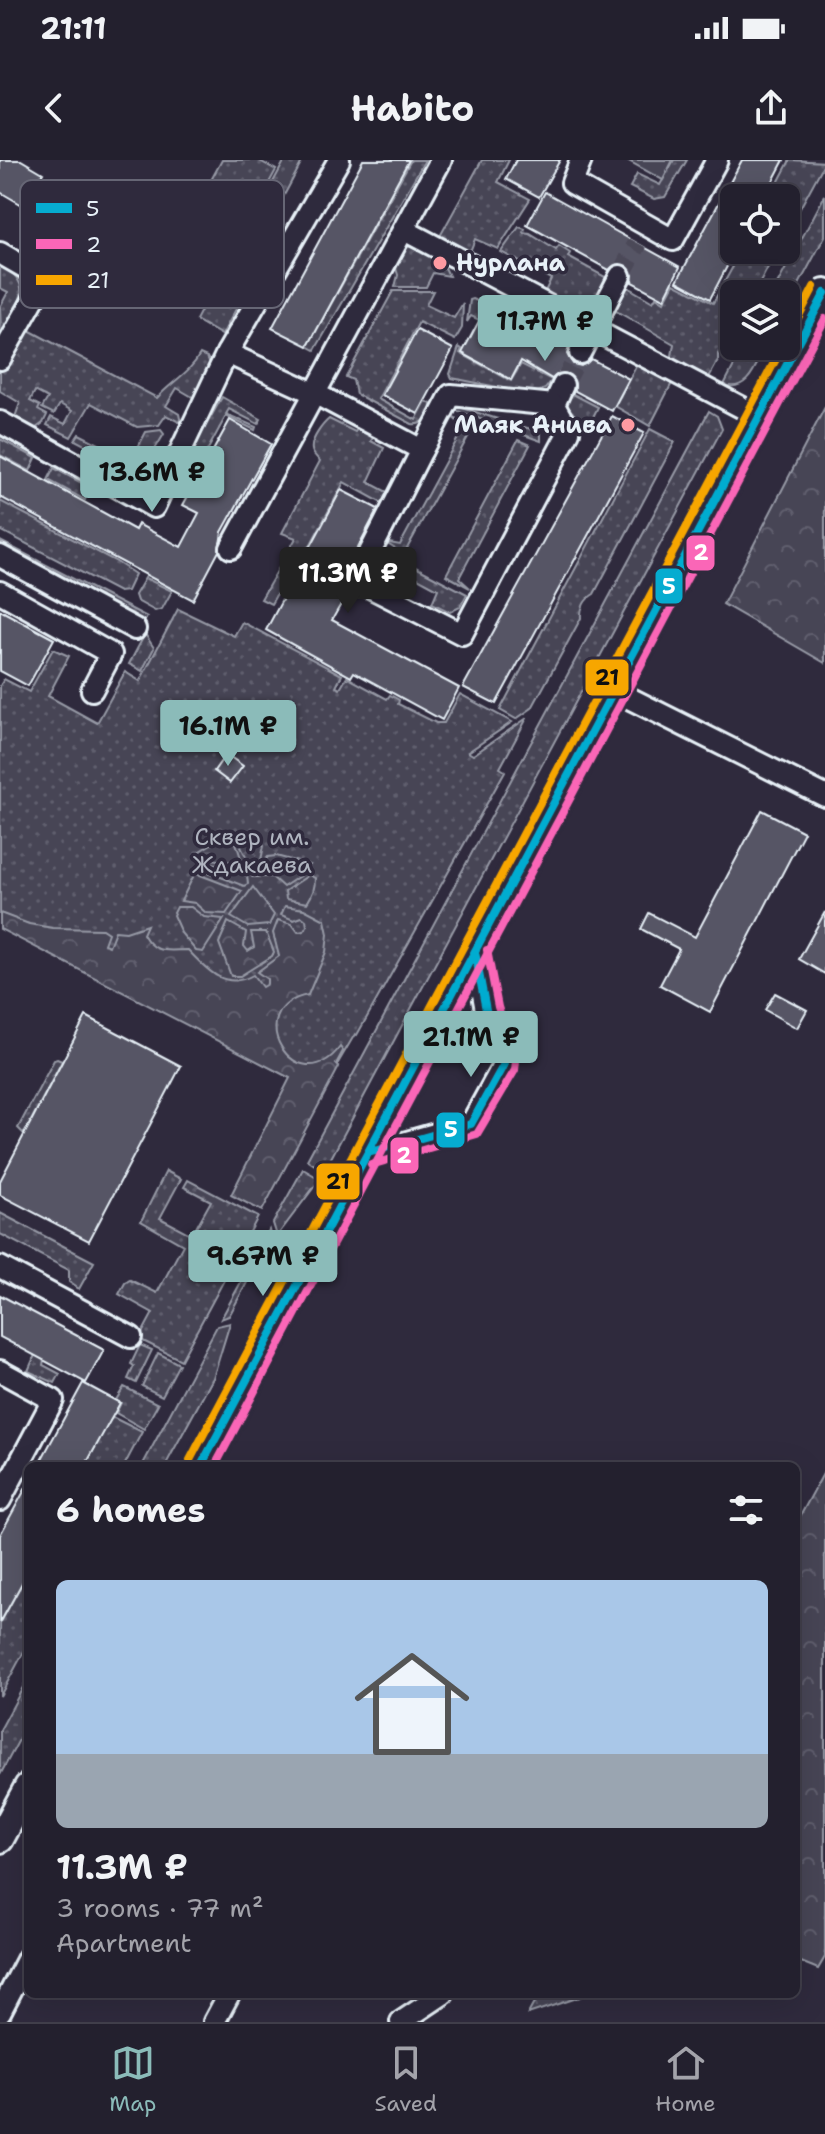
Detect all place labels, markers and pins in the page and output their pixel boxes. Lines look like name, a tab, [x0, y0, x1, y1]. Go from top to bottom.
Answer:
place label: Нурлана	[456, 247, 566, 279]
marker: Нурлана	[431, 254, 449, 272]
pin: 11.7M ₽	[471, 295, 619, 363]
place label: Маяк Анива	[453, 409, 613, 441]
marker: Маяк Анива	[619, 416, 637, 434]
pin: 13.6M ₽	[78, 446, 226, 514]
pin: 11.3M ₽	[274, 547, 422, 615]
pin: 16.1M ₽	[154, 700, 302, 768]
pin: 21.1M ₽	[397, 1011, 545, 1079]
pin: 9.67M ₽	[189, 1230, 337, 1298]

